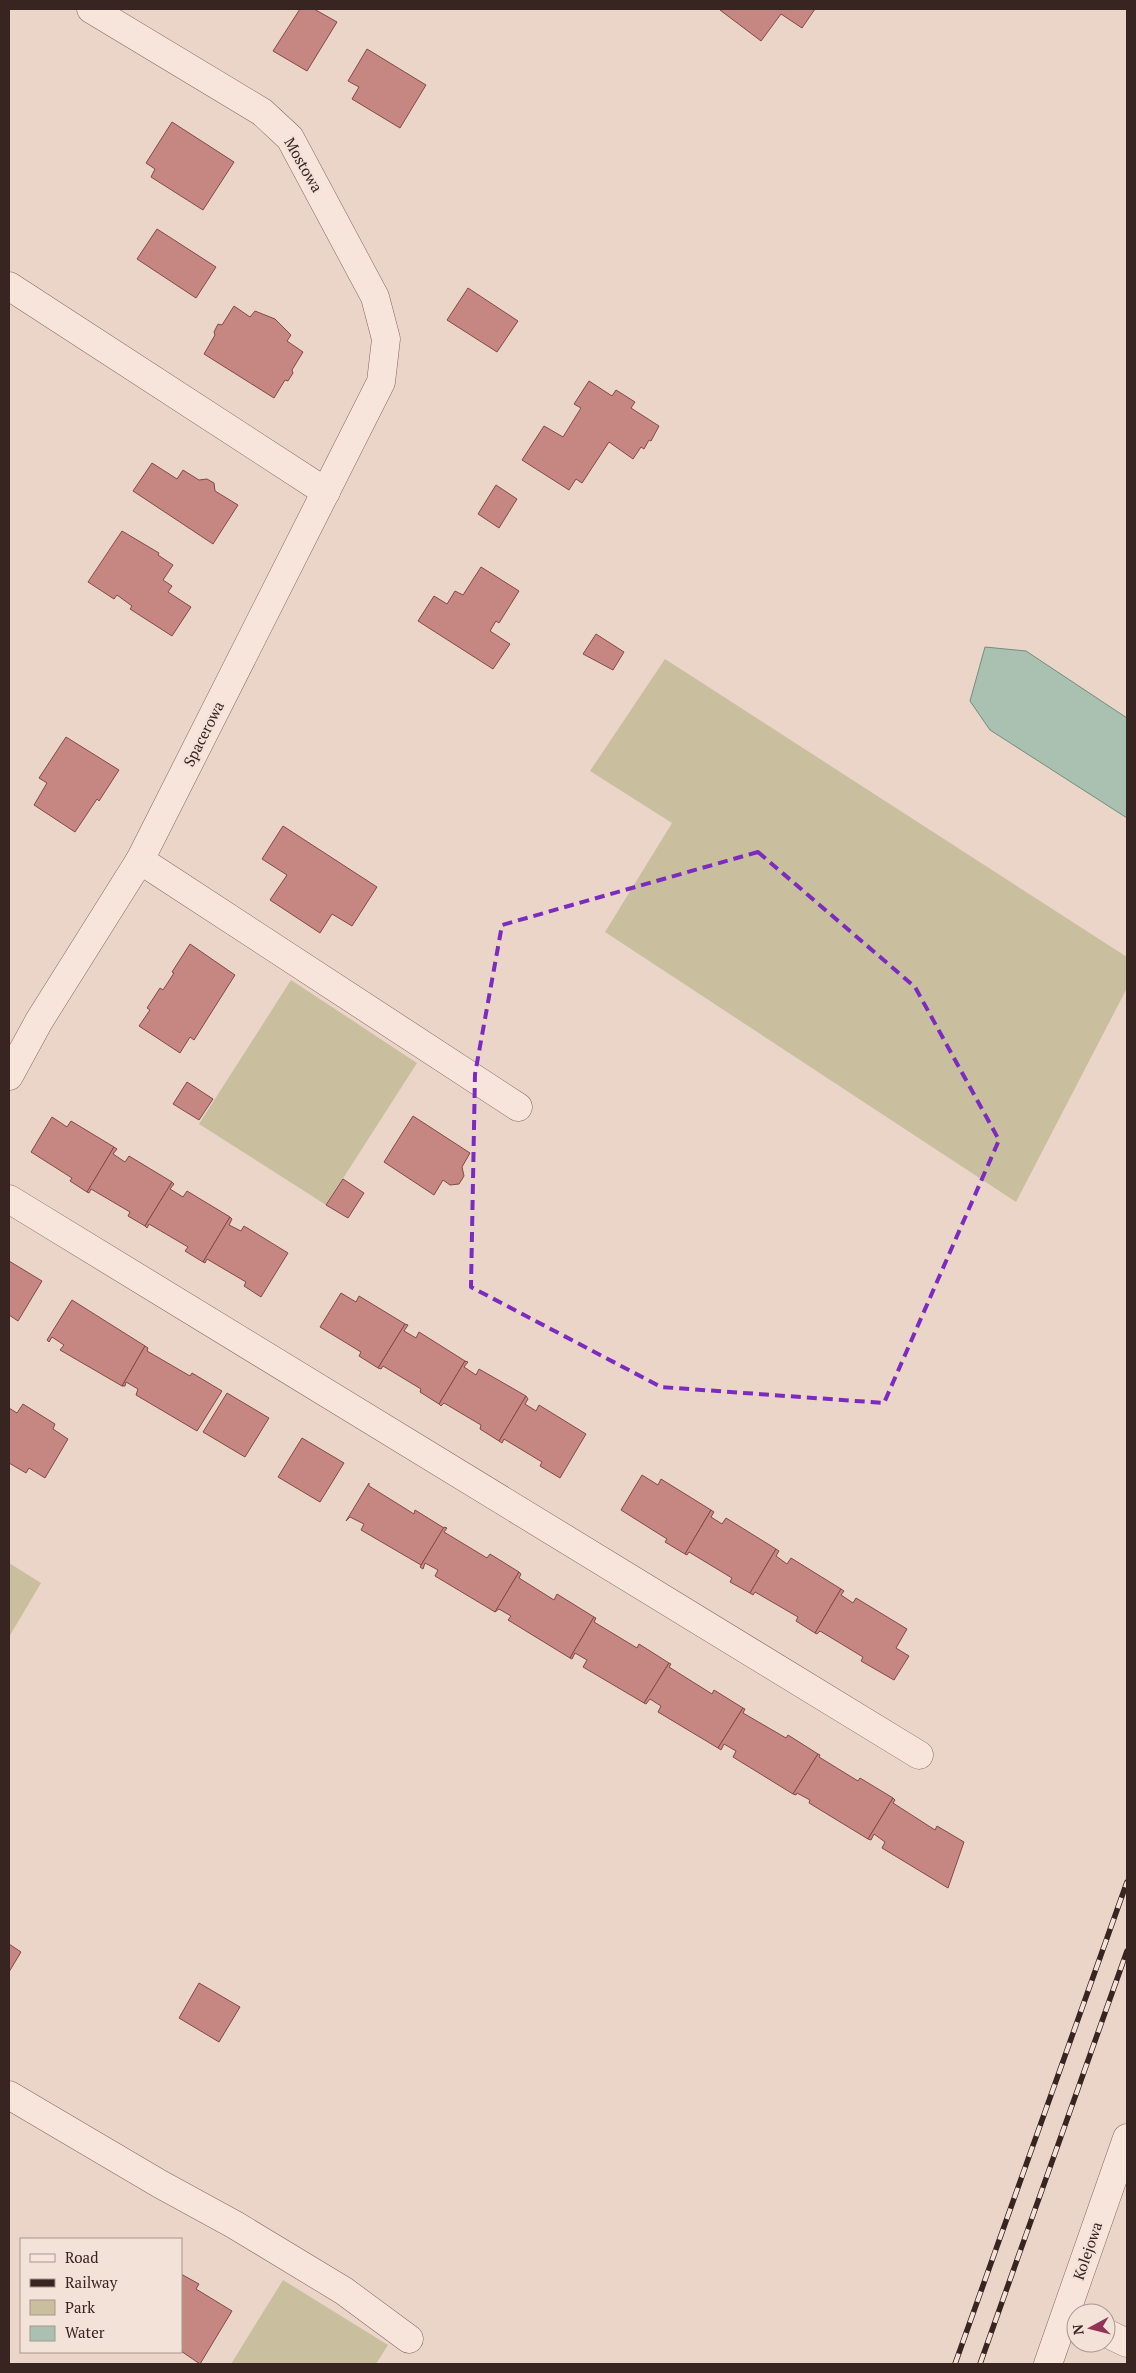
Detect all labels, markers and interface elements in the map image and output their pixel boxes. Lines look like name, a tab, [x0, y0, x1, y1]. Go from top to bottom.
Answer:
street label: Mostowa	[280, 134, 328, 196]
street label: Spacerowa	[178, 697, 228, 770]
street label: Kolejowa	[1068, 2219, 1106, 2282]
legend	[20, 2238, 182, 2353]
text: Road	[65, 2247, 98, 2267]
text: Railway	[65, 2272, 118, 2292]
text: Park	[65, 2297, 95, 2317]
north arrow	[1066, 2303, 1116, 2353]
text: Water	[65, 2322, 105, 2342]
text: N	[1067, 2323, 1088, 2336]

